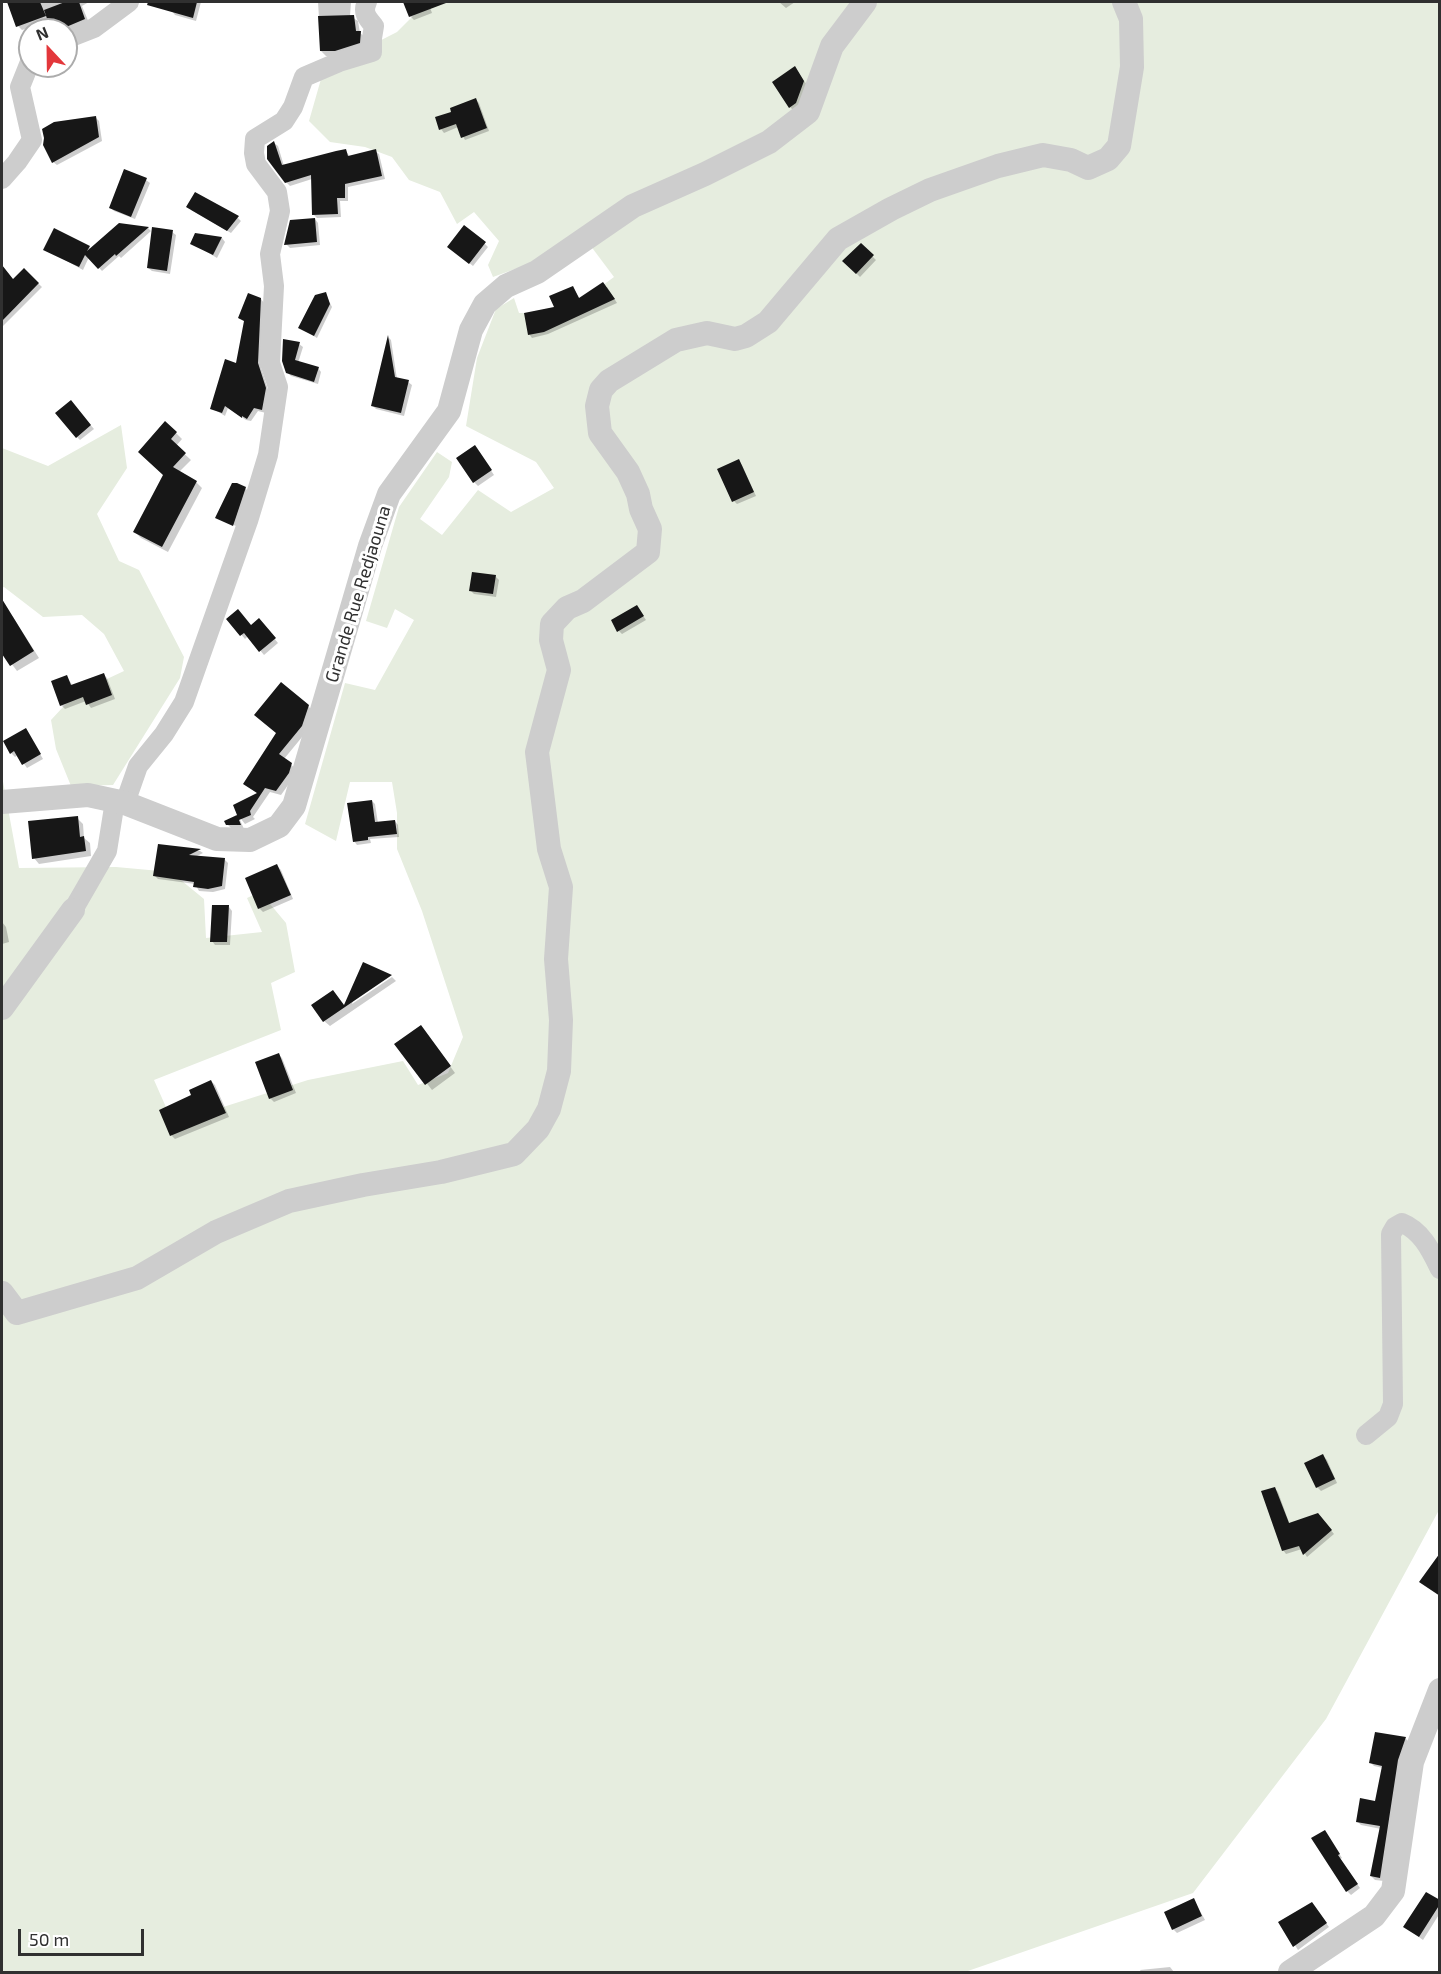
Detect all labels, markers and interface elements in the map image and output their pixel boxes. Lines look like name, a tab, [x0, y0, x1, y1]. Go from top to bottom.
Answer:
north arrow	[18, 18, 78, 78]
text: N	[33, 22, 51, 44]
street label: Grande Rue Redjaouna	[321, 503, 395, 685]
scale bar	[21, 1917, 147, 1955]
text: 50 m	[29, 1928, 69, 1950]

